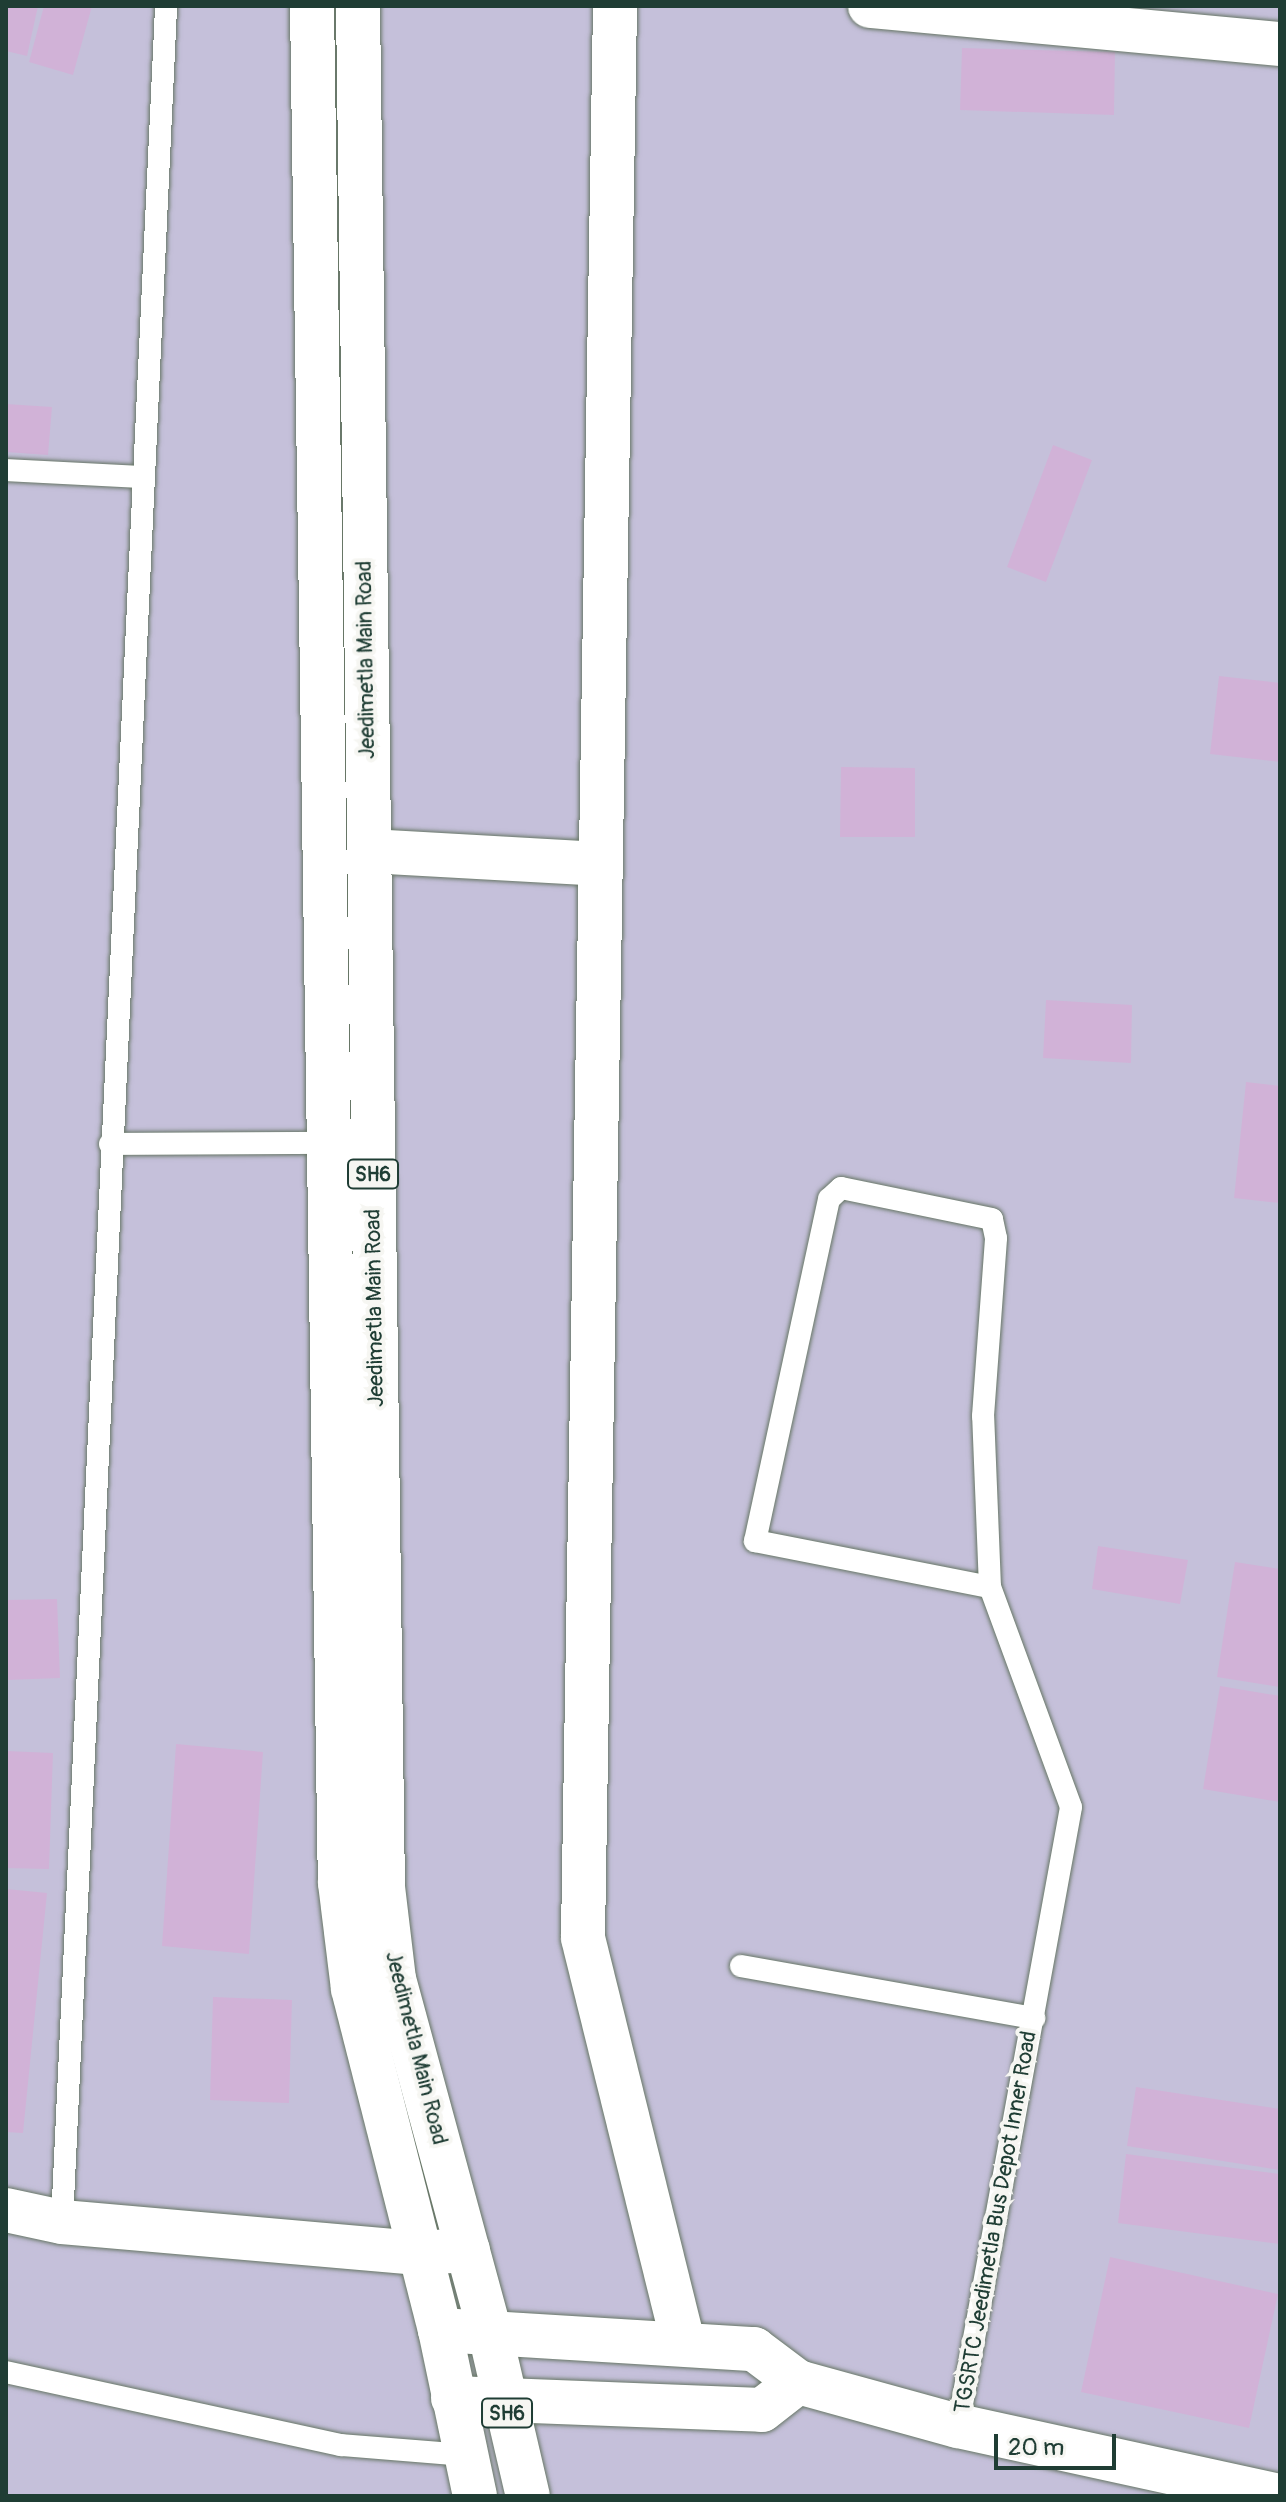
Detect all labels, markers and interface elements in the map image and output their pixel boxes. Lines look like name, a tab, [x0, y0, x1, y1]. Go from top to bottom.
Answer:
street label: Jeedimetla Main Road	[351, 561, 381, 759]
road number: SH6	[347, 1158, 399, 1190]
street label: Jeedimetla Main Road	[360, 1209, 390, 1407]
street label: Jeedimetla Main Road	[379, 1949, 453, 2147]
street label: TGSRTC Jeedimetla Bus Depot Inner Road	[949, 2029, 1043, 2415]
road number: SH6	[481, 2397, 533, 2429]
scale bar	[998, 2418, 1120, 2468]
text: 20 m	[1008, 2433, 1064, 2462]

